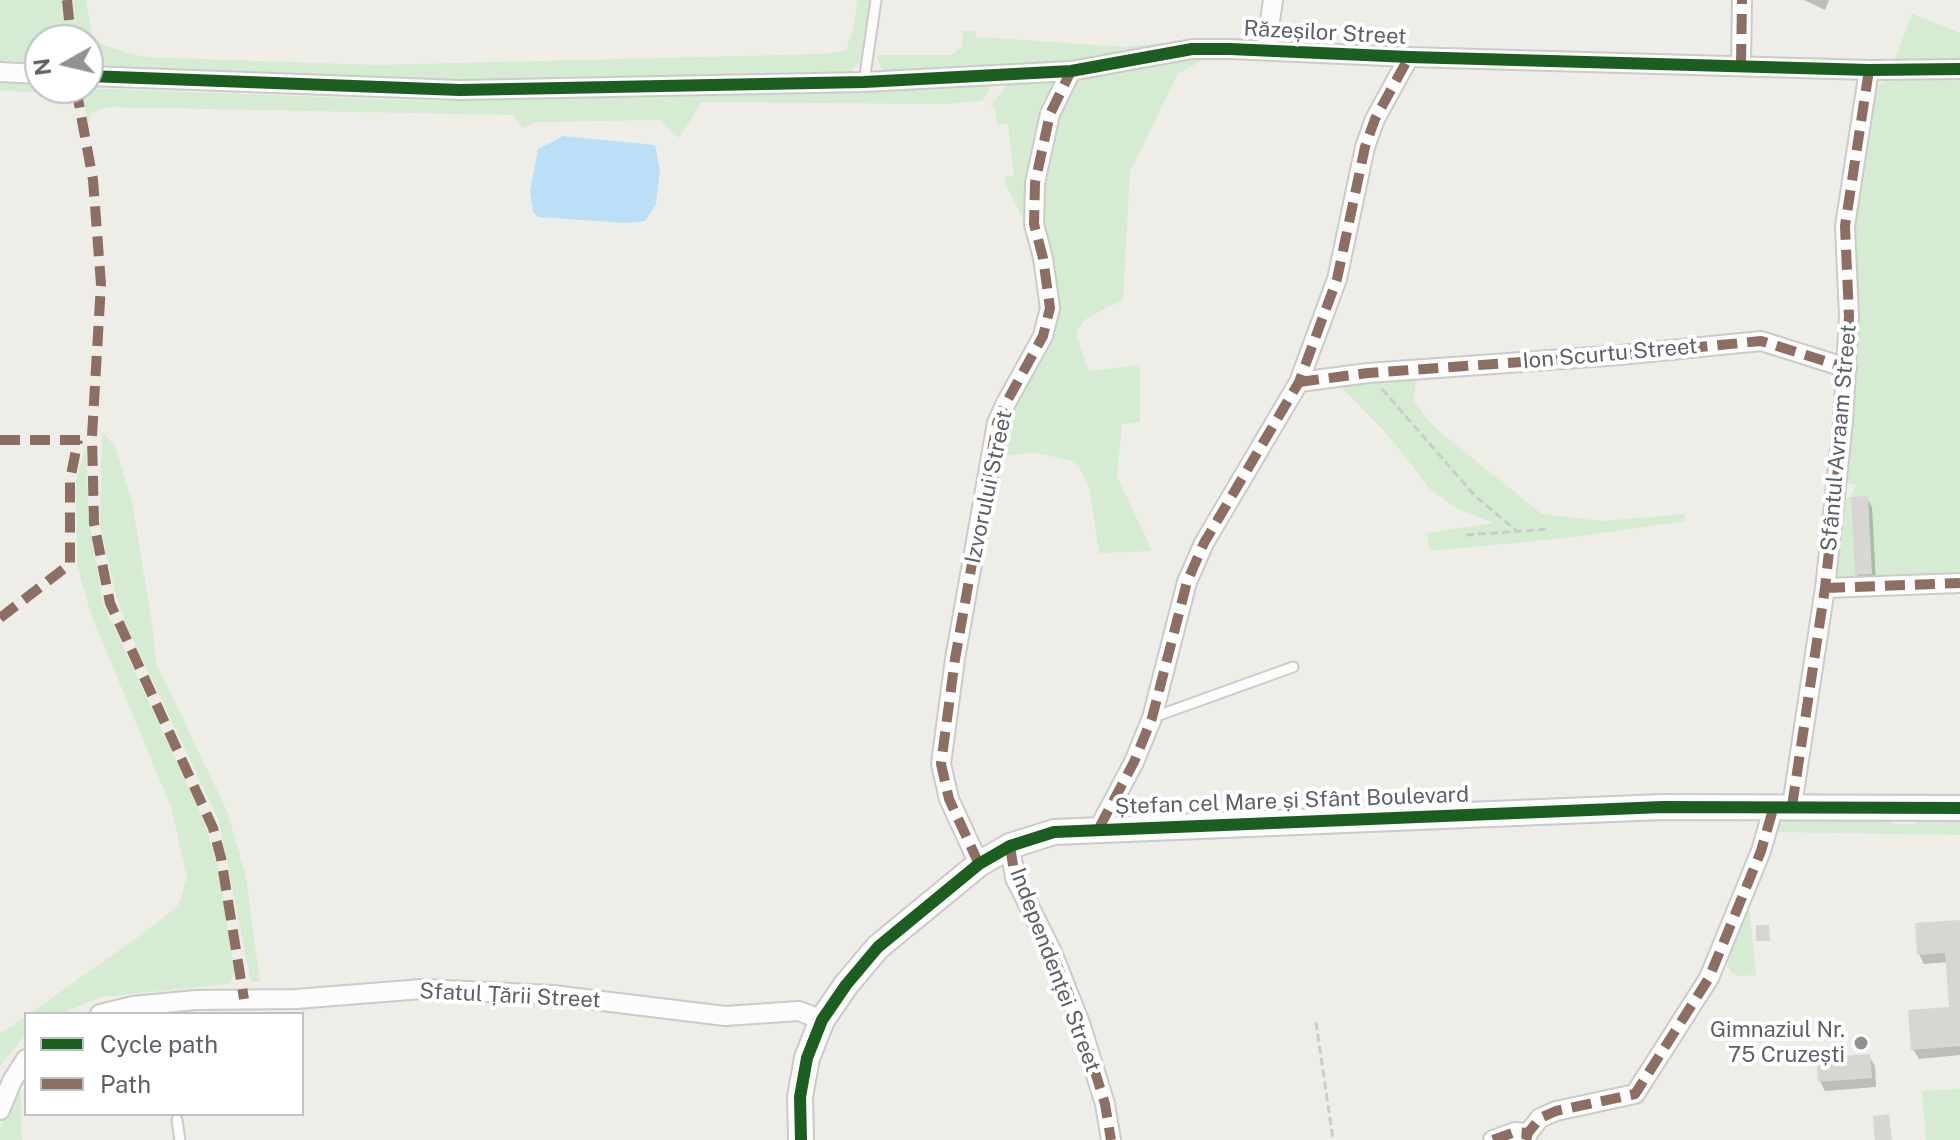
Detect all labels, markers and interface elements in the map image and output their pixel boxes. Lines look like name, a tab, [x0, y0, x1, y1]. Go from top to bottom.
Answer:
street label: Răzeșilor Street	[1243, 16, 1407, 50]
north arrow	[24, 24, 104, 104]
text: N	[28, 57, 56, 77]
street label: Sfântul Avraam Street	[1816, 323, 1862, 553]
street label: Ion Scurtu Street	[1522, 333, 1698, 375]
street label: Izvorului Street	[960, 408, 1018, 566]
street label: Ștefan cel Mare și Sfânt Boulevard	[1114, 782, 1470, 820]
street label: Independenței Street	[1004, 864, 1106, 1076]
street label: Sfatul Țării Street	[419, 978, 601, 1014]
legend	[24, 1012, 304, 1116]
place label: Gimnaziul Nr. 75 Cruzești	[1710, 1017, 1845, 1068]
text: Cycle path	[100, 1030, 218, 1058]
marker: Gimnaziul Nr. 75 Cruzești	[1852, 1034, 1870, 1052]
text: Path	[100, 1070, 151, 1098]

